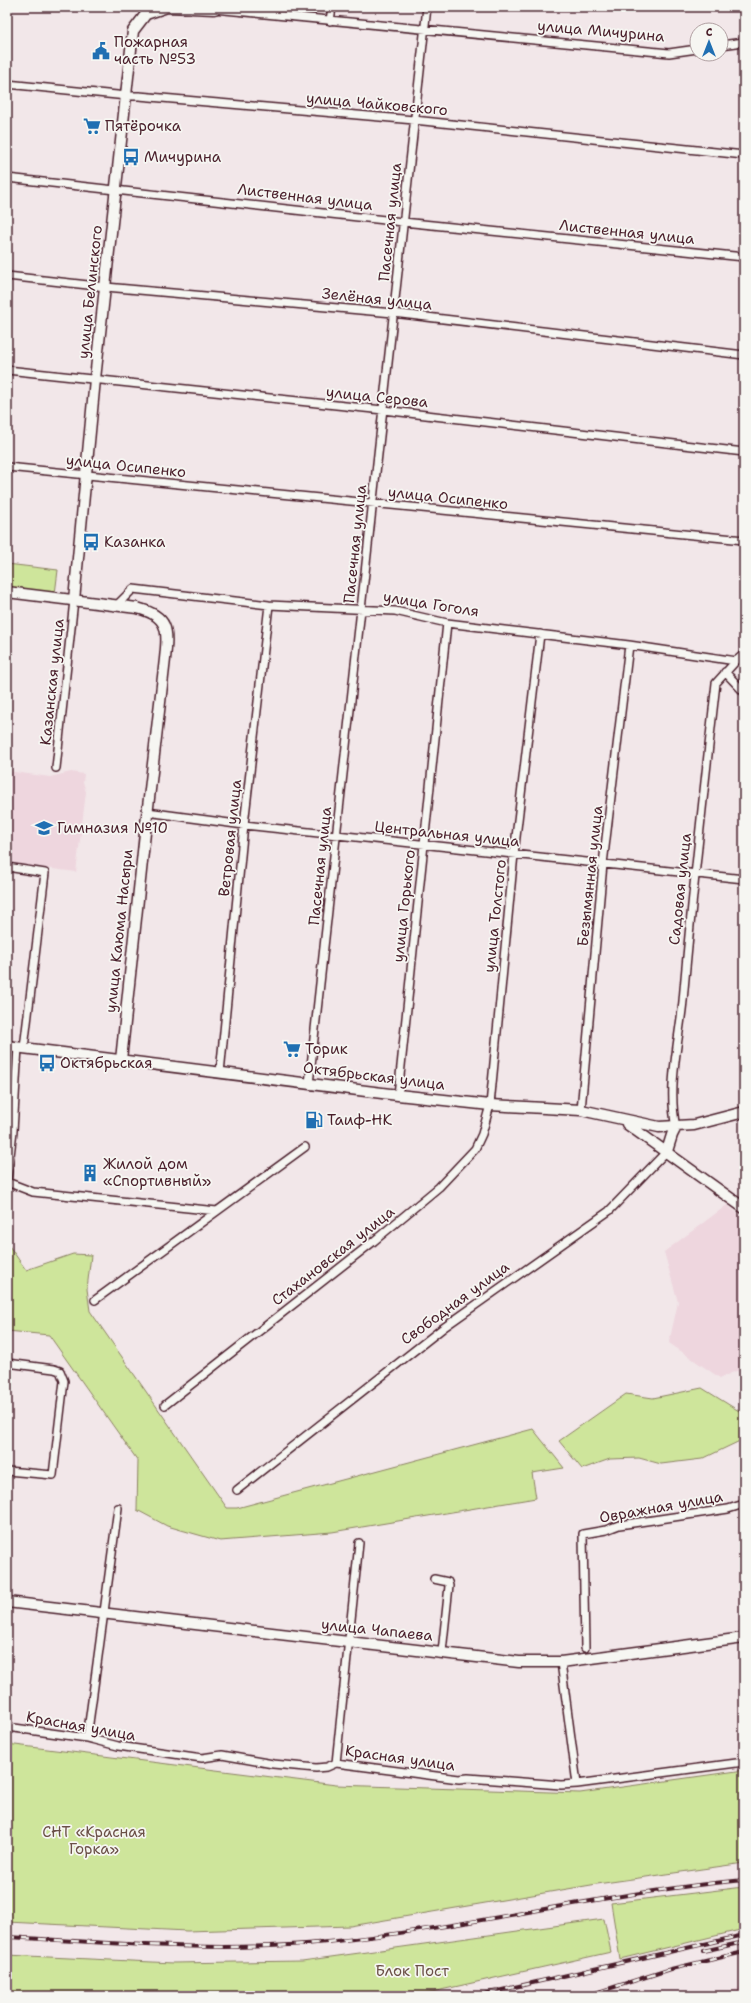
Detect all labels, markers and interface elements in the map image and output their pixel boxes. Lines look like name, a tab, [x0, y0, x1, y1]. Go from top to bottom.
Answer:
street label: улица Мичурина	[537, 15, 666, 47]
north arrow	[689, 22, 729, 62]
text: С	[706, 25, 713, 40]
place label: Пожарная часть №53	[114, 32, 196, 69]
public building icon: Пожарная часть №53	[91, 41, 111, 61]
street label: улица Чайковского	[305, 88, 449, 120]
supermarket icon: Пятёрочка	[82, 116, 102, 136]
place label: Пятёрочка	[105, 116, 182, 136]
bus stop icon: Мичурина	[121, 147, 141, 167]
place label: Мичурина	[144, 147, 222, 167]
street label: Пасечная улица	[374, 161, 406, 282]
street label: Лиственная улица	[236, 179, 374, 215]
street label: Лиственная улица	[558, 215, 696, 249]
street label: улица Белинского	[73, 224, 107, 360]
street label: Зелёная улица	[321, 283, 434, 315]
street label: улица Серова	[325, 382, 430, 412]
street label: улица Осипенко	[65, 450, 187, 482]
street label: улица Осипенко	[387, 482, 509, 514]
street label: Пасечная улица	[339, 483, 371, 604]
bus stop icon: Казанка	[81, 532, 101, 552]
place label: Казанка	[104, 532, 166, 552]
street label: улица Гоголя	[382, 587, 480, 621]
street label: Казанская улица	[35, 617, 69, 746]
street label: Ветровая улица	[214, 778, 246, 898]
street label: Безымянная улица	[573, 804, 607, 948]
street label: Пасечная улица	[304, 805, 336, 926]
street label: Центральная улица	[373, 816, 521, 852]
school or university icon: Гимназия №10	[34, 818, 54, 838]
place label: Гимназия №10	[57, 818, 168, 838]
street label: Садовая улица	[664, 831, 696, 946]
street label: улица Каюма Насыри	[100, 848, 138, 1014]
street label: улица Горького	[388, 849, 420, 963]
street label: улица Толстого	[479, 859, 511, 973]
supermarket icon: Торик	[282, 1039, 302, 1059]
place label: Торик	[305, 1039, 348, 1059]
bus stop icon: Октябрьская	[37, 1053, 57, 1073]
place label: Октябрьская	[60, 1053, 152, 1073]
street label: Октябрьская улица	[302, 1057, 447, 1095]
fuel station icon: Таиф-НК	[304, 1110, 324, 1130]
place label: Таиф-НК	[327, 1110, 392, 1130]
place label: Жилой дом «Спортивный»	[103, 1154, 211, 1191]
building icon: Жилой дом «Спортивный»	[80, 1163, 100, 1183]
street label: Стахановская улица	[267, 1201, 399, 1310]
street label: Свободная улица	[397, 1256, 514, 1349]
street label: Овражная улица	[598, 1486, 725, 1528]
street label: улица Чапаева	[320, 1614, 434, 1646]
street label: Красная улица	[25, 1707, 138, 1746]
street label: Красная улица	[344, 1740, 457, 1776]
park label: СНТ «Красная Горка»	[42, 1822, 146, 1859]
park label: Блок Пост	[375, 1961, 449, 1981]

